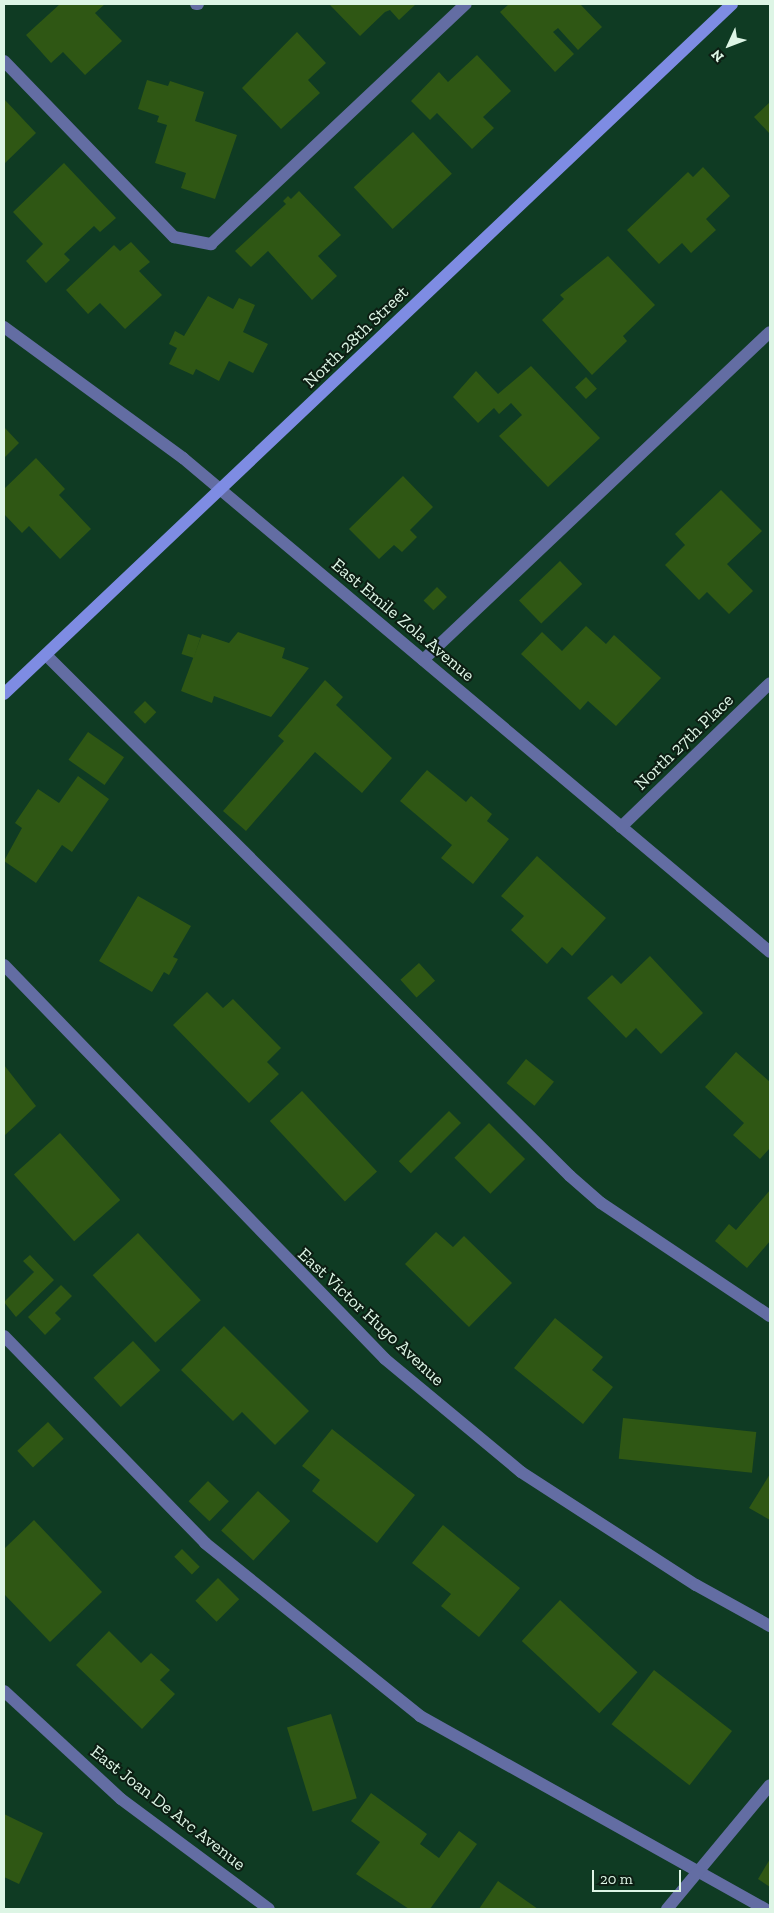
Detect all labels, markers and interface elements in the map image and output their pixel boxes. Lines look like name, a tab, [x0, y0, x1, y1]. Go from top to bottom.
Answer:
north arrow	[704, 20, 754, 70]
text: N	[708, 46, 728, 65]
street label: North 28th Street	[299, 281, 413, 393]
street label: East Emile Zola Avenue	[327, 554, 479, 686]
street label: North 27th Place	[630, 689, 738, 795]
street label: East Victor Hugo Avenue	[293, 1243, 449, 1391]
street label: East Joan De Arc Avenue	[86, 1740, 250, 1876]
scale bar	[594, 1860, 683, 1892]
text: 20 m	[600, 1870, 633, 1888]

